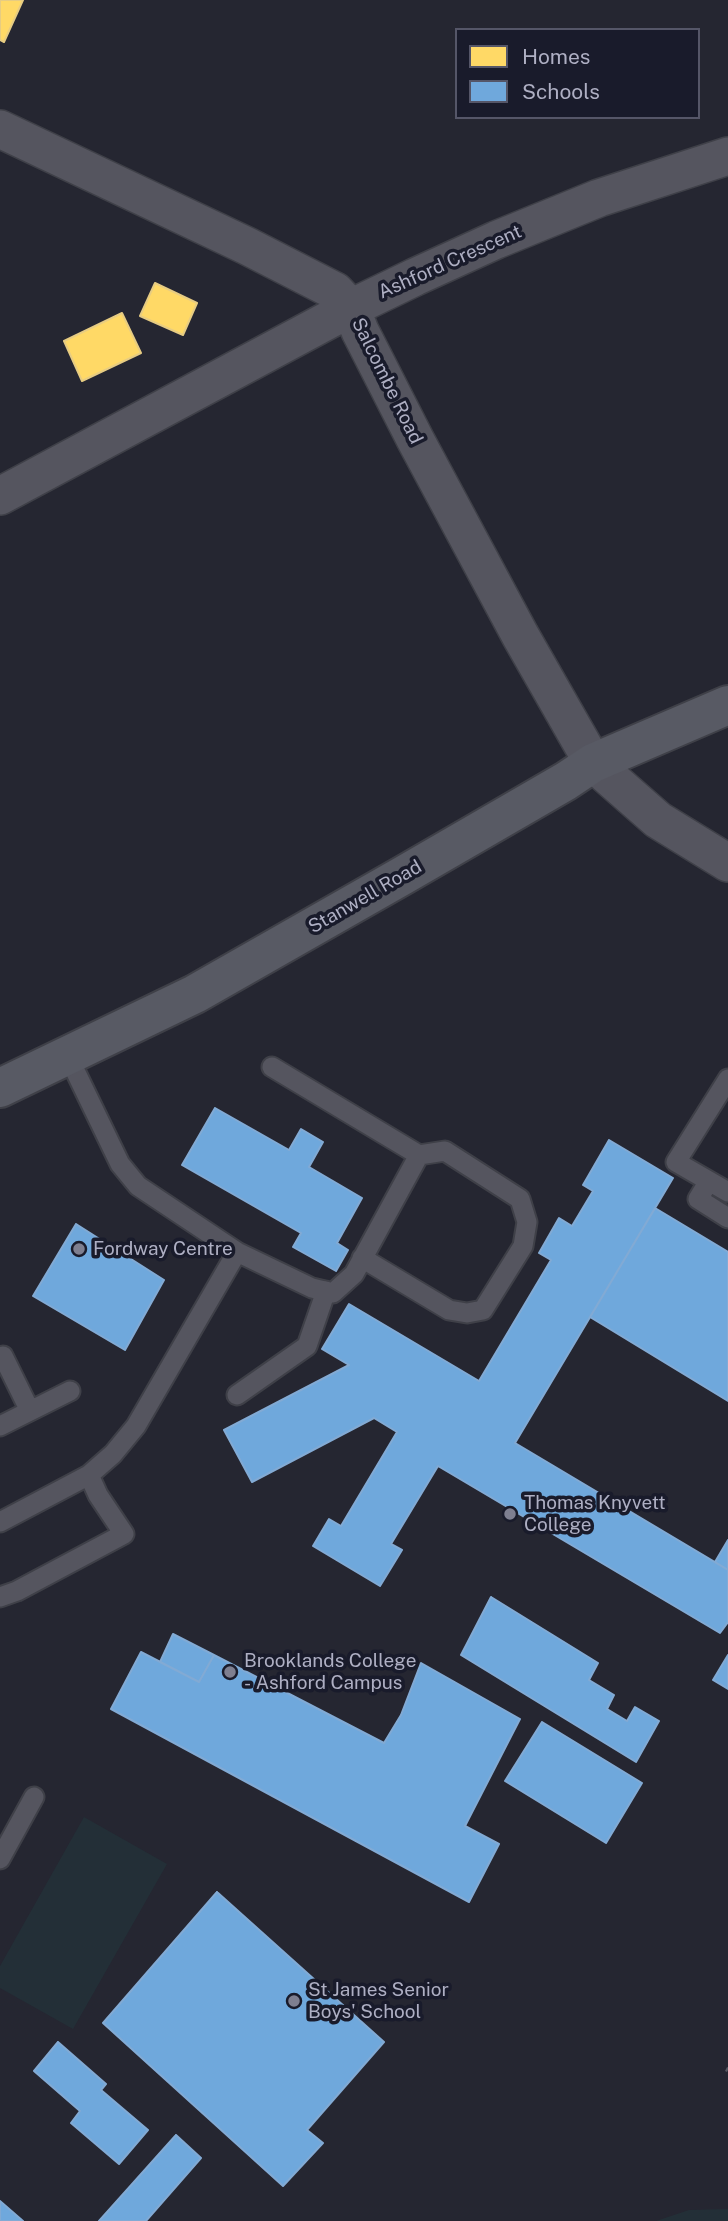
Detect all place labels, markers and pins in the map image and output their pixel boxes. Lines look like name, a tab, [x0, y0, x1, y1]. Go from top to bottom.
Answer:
place label: Fordway Centre	[93, 1238, 233, 1260]
marker: Fordway Centre	[71, 1241, 87, 1257]
place label: Thomas Knyvett College	[524, 1492, 666, 1536]
marker: Thomas Knyvett College	[502, 1506, 518, 1522]
place label: Brooklands College - Ashford Campus	[244, 1650, 416, 1694]
marker: Brooklands College - Ashford Campus	[222, 1664, 238, 1680]
place label: St James Senior Boys' School	[308, 1979, 449, 2023]
marker: St James Senior Boys' School	[286, 1993, 302, 2009]

